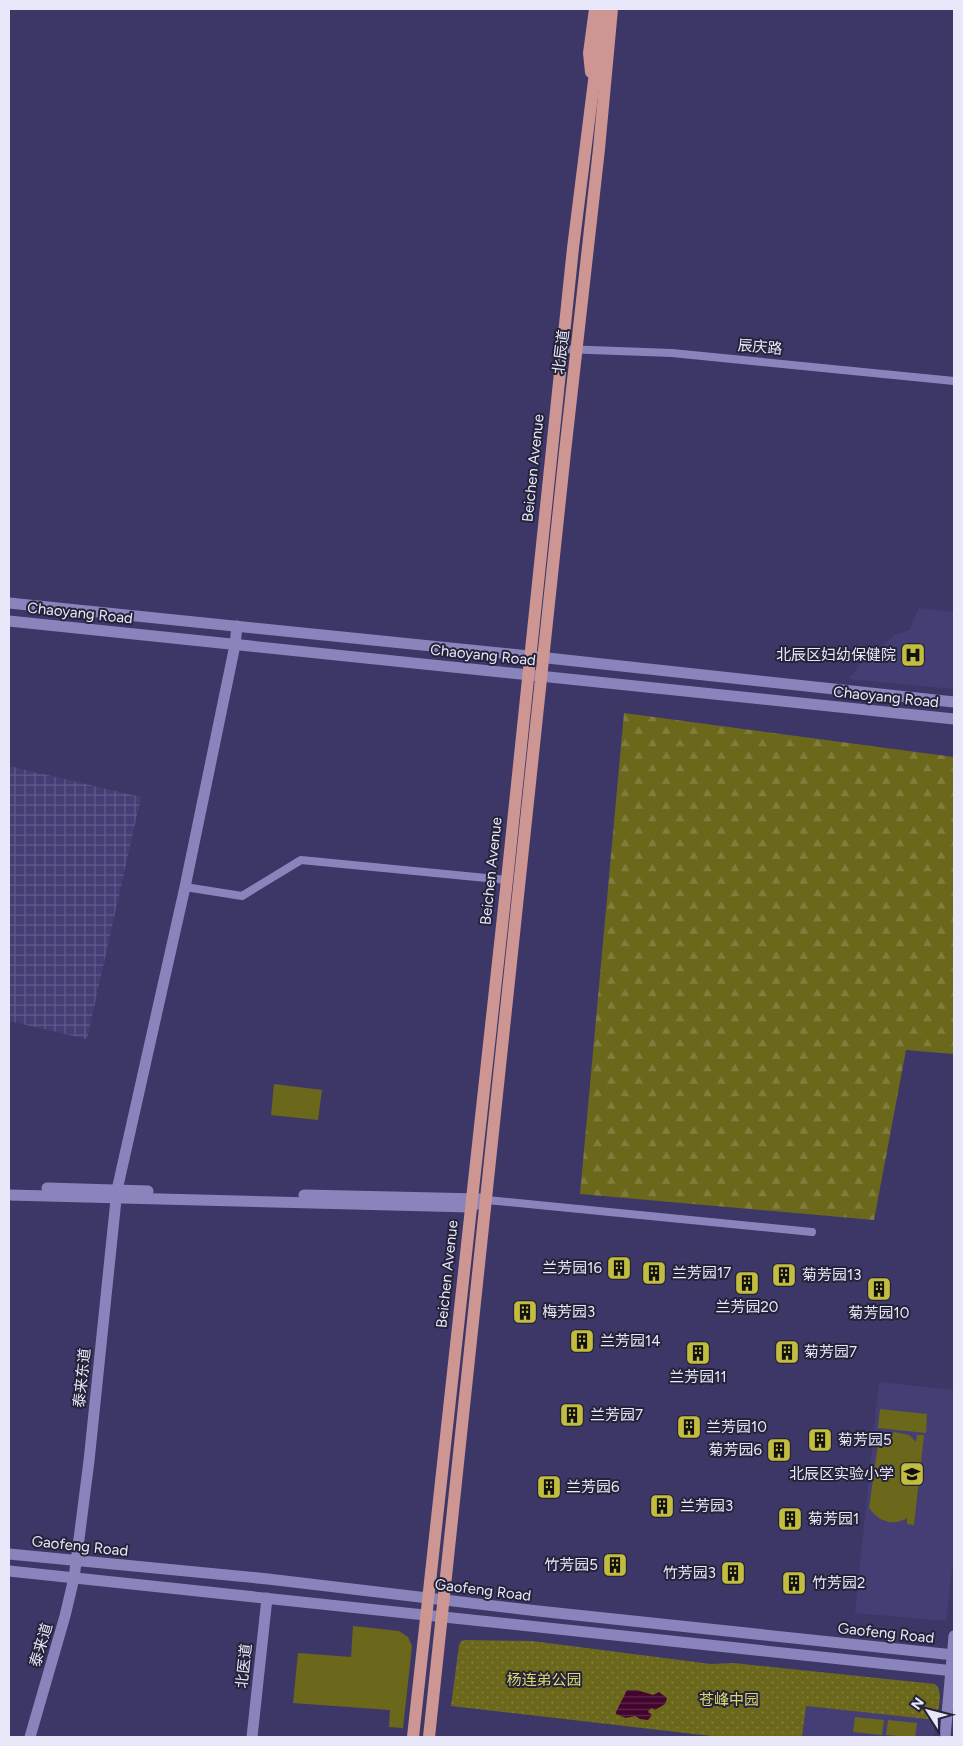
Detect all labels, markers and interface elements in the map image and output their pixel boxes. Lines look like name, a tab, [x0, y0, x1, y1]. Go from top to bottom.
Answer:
street label: 北辰道	[549, 329, 573, 375]
street label: 辰庆路	[737, 336, 783, 358]
street label: Beichen Avenue	[518, 413, 548, 523]
street label: Chaoyang Road	[26, 599, 134, 627]
street label: Chaoyang Road	[429, 641, 537, 669]
hospital icon: 北辰区妇幼保健院	[900, 642, 926, 668]
place label: 北辰区妇幼保健院	[776, 646, 896, 664]
street label: Chaoyang Road	[832, 683, 940, 711]
street label: Beichen Avenue	[476, 816, 506, 926]
street label: Beichen Avenue	[432, 1219, 462, 1329]
building icon: 兰芳园16	[606, 1255, 632, 1281]
place label: 兰芳园16	[542, 1259, 603, 1277]
building icon: 兰芳园17	[641, 1260, 667, 1286]
building icon: 菊芳园13	[771, 1262, 797, 1288]
place label: 兰芳园17	[672, 1264, 731, 1282]
place label: 菊芳园13	[802, 1266, 861, 1284]
building icon: 兰芳园20	[734, 1270, 760, 1296]
building icon: 菊芳园10	[866, 1276, 892, 1302]
place label: 兰芳园20	[715, 1298, 779, 1316]
building icon: 梅芳园3	[512, 1299, 538, 1325]
place label: 梅芳园3	[542, 1303, 595, 1321]
place label: 菊芳园10	[849, 1304, 909, 1322]
building icon: 兰芳园14	[569, 1328, 595, 1354]
place label: 兰芳园14	[600, 1332, 661, 1350]
building icon: 菊芳园7	[774, 1339, 800, 1365]
building icon: 兰芳园11	[685, 1340, 711, 1366]
place label: 菊芳园7	[804, 1343, 857, 1361]
street label: 泰来东道	[70, 1347, 94, 1409]
place label: 兰芳园11	[669, 1368, 727, 1386]
building icon: 兰芳园7	[559, 1402, 585, 1428]
place label: 兰芳园7	[590, 1406, 643, 1424]
building icon: 兰芳园10	[676, 1414, 702, 1440]
place label: 兰芳园10	[706, 1418, 767, 1436]
building icon: 菊芳园5	[807, 1427, 833, 1453]
place label: 菊芳园5	[838, 1431, 892, 1449]
building icon: 菊芳园6	[766, 1437, 792, 1463]
place label: 菊芳园6	[709, 1441, 763, 1459]
school or university icon: 北辰区实验小学	[899, 1461, 925, 1487]
place label: 北辰区实验小学	[789, 1465, 894, 1483]
building icon: 兰芳园6	[536, 1474, 562, 1500]
place label: 兰芳园6	[566, 1478, 620, 1496]
building icon: 兰芳园3	[649, 1493, 675, 1519]
place label: 兰芳园3	[680, 1497, 733, 1515]
building icon: 菊芳园1	[777, 1506, 803, 1532]
place label: 菊芳园1	[808, 1510, 859, 1528]
street label: Gaofeng Road	[31, 1532, 129, 1560]
building icon: 竹芳园5	[602, 1552, 628, 1578]
place label: 竹芳园5	[544, 1556, 598, 1574]
building icon: 竹芳园3	[720, 1560, 746, 1586]
place label: 竹芳园3	[663, 1564, 716, 1582]
building icon: 竹芳园2	[781, 1570, 807, 1596]
place label: 竹芳园2	[812, 1574, 865, 1592]
street label: Gaofeng Road	[434, 1575, 532, 1605]
street label: Gaofeng Road	[837, 1619, 935, 1647]
street label: 泰来道	[26, 1621, 56, 1669]
street label: 北医道	[233, 1643, 255, 1689]
park label: 杨连弟公园	[506, 1671, 582, 1689]
north arrow	[903, 1686, 953, 1736]
park label: 苍峰中园	[699, 1691, 759, 1709]
text: N	[908, 1694, 928, 1713]

